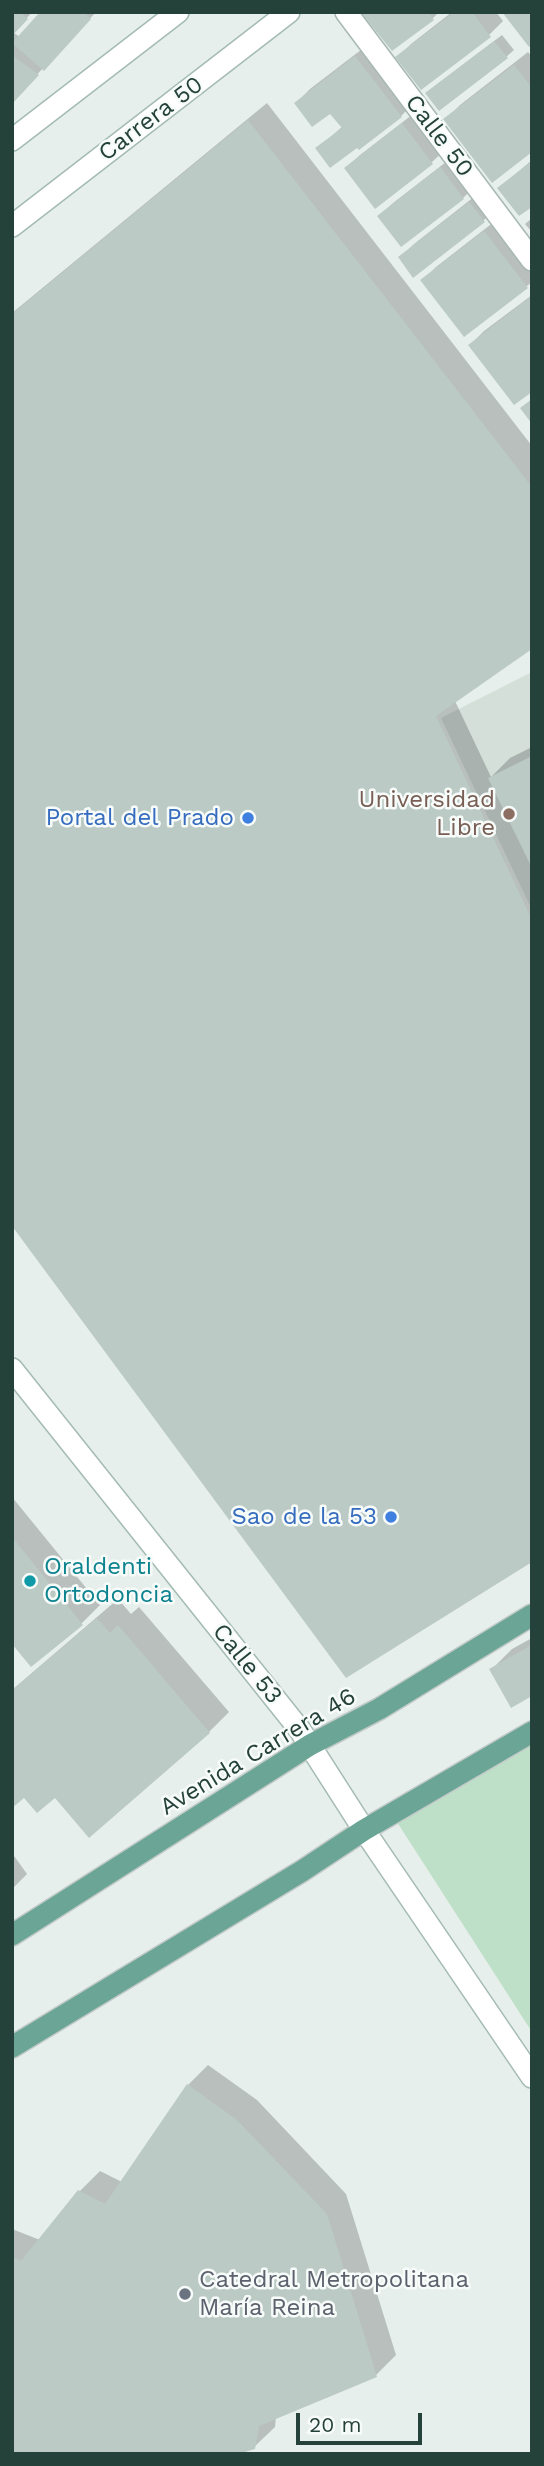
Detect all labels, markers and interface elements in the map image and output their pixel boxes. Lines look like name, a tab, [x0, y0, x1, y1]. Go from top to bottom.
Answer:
street label: Carrera 50	[93, 70, 209, 168]
street label: Calle 50	[399, 89, 479, 183]
place label: Universidad Libre	[359, 786, 495, 842]
place label: Portal del Prado	[45, 804, 234, 832]
marker: Universidad Libre	[501, 806, 517, 822]
marker: Portal del Prado	[240, 810, 256, 826]
place label: Sao de la 53	[232, 1503, 377, 1531]
marker: Sao de la 53	[383, 1509, 399, 1525]
place label: Oraldenti Ortodoncia	[44, 1553, 173, 1609]
marker: Oraldenti Ortodoncia	[22, 1573, 38, 1589]
street label: Calle 53	[206, 1618, 288, 1710]
street label: Avenida Carrera 46	[155, 1682, 361, 1822]
place label: Catedral Metropolitana María Reina	[199, 2266, 469, 2322]
marker: Catedral Metropolitana María Reina	[177, 2286, 193, 2302]
scale bar	[299, 2400, 425, 2444]
text: 20 m	[309, 2412, 361, 2437]

